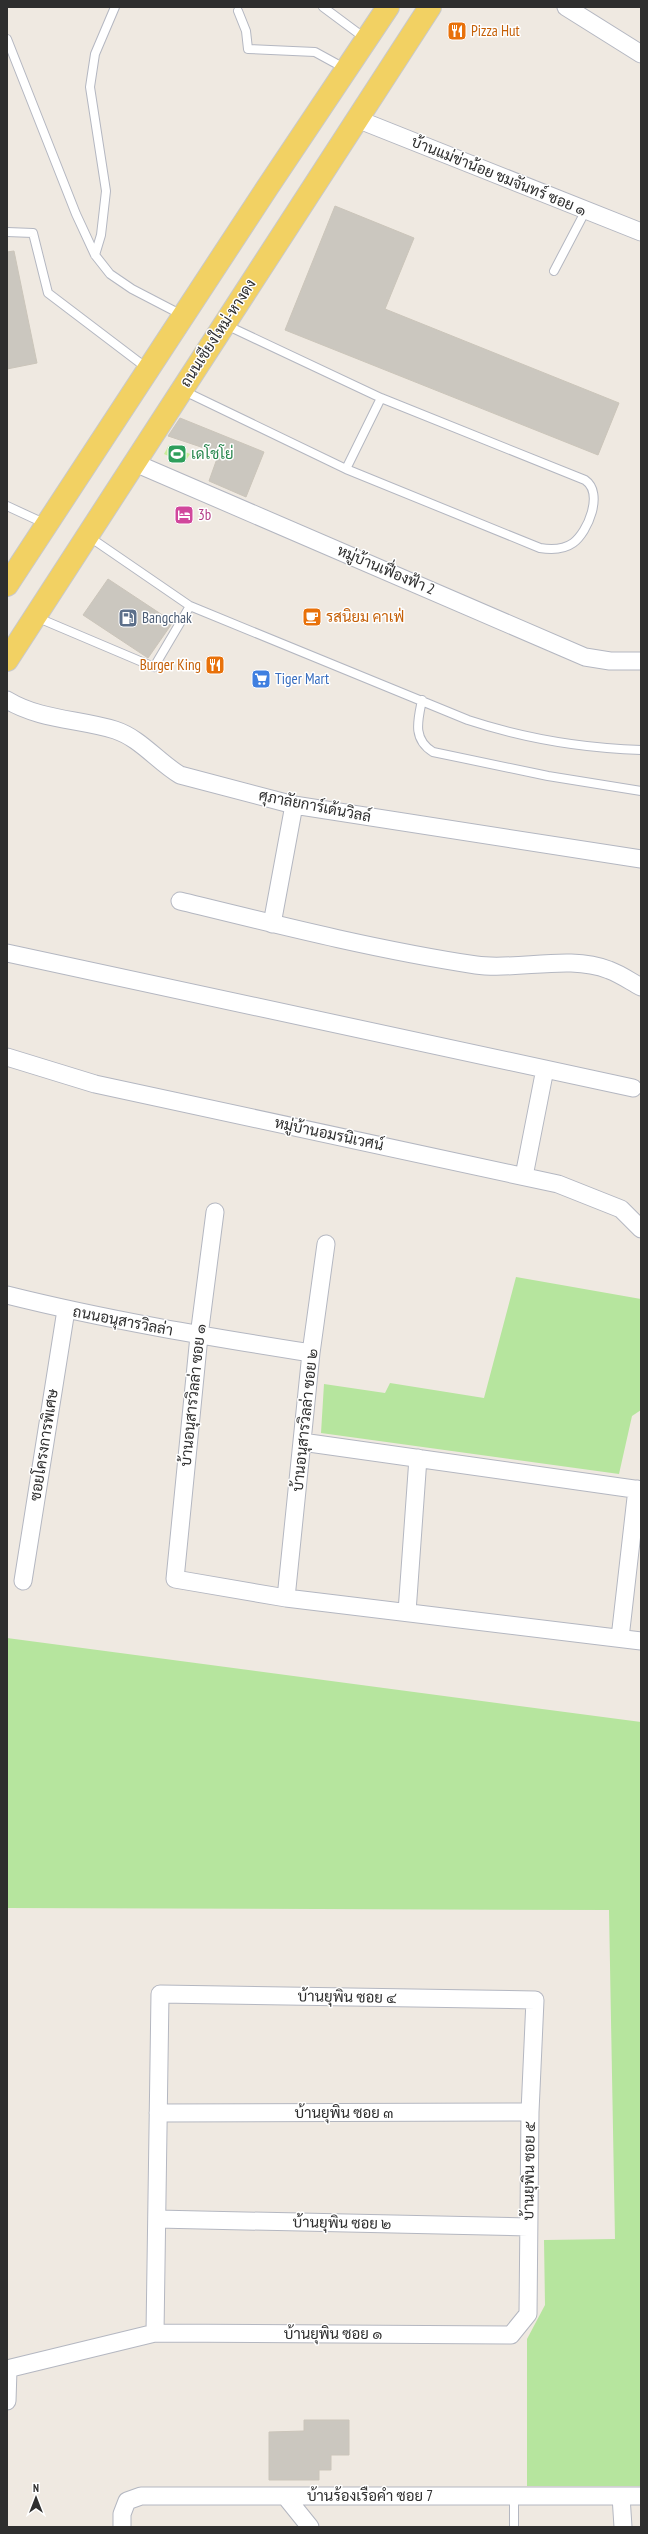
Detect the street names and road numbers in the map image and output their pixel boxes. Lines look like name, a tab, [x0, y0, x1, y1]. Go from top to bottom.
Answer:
street label: บ้านแม่ข่าน้อย ชมจันทร์ ซอย ๑	[409, 132, 590, 219]
street label: ถนนเชียงใหม่-หางดง	[176, 275, 260, 390]
street label: หมู่บ้านเฟื่องฟ้า 2	[334, 536, 440, 600]
street label: ศุภาลัยการ์เด้นวิลล์	[257, 785, 373, 828]
street label: หมู่บ้านอมรนิเวศน์	[273, 1113, 385, 1155]
street label: ถนนอนุสารวิลล่า	[71, 1301, 175, 1342]
street label: บ้านอนุสารวิลล่า ซอย ๑	[176, 1323, 211, 1468]
street label: บ้านอนุสารวิลล่า ซอย ๒	[288, 1347, 323, 1493]
street label: ซอยโครงการพิเศษ	[25, 1387, 62, 1502]
street label: บ้านยุพิน ซอย ๔	[298, 1986, 397, 2009]
street label: บ้านยุพิน ซอย ๓	[295, 2103, 393, 2124]
street label: บ้านยุพิน ซอย ๕	[518, 2121, 541, 2220]
street label: บ้านยุพิน ซอย ๒	[292, 2212, 392, 2235]
street label: บ้านยุพิน ซอย ๑	[284, 2324, 382, 2345]
street label: บ้านร้องเรือคำ ซอย 7	[307, 2486, 433, 2505]

